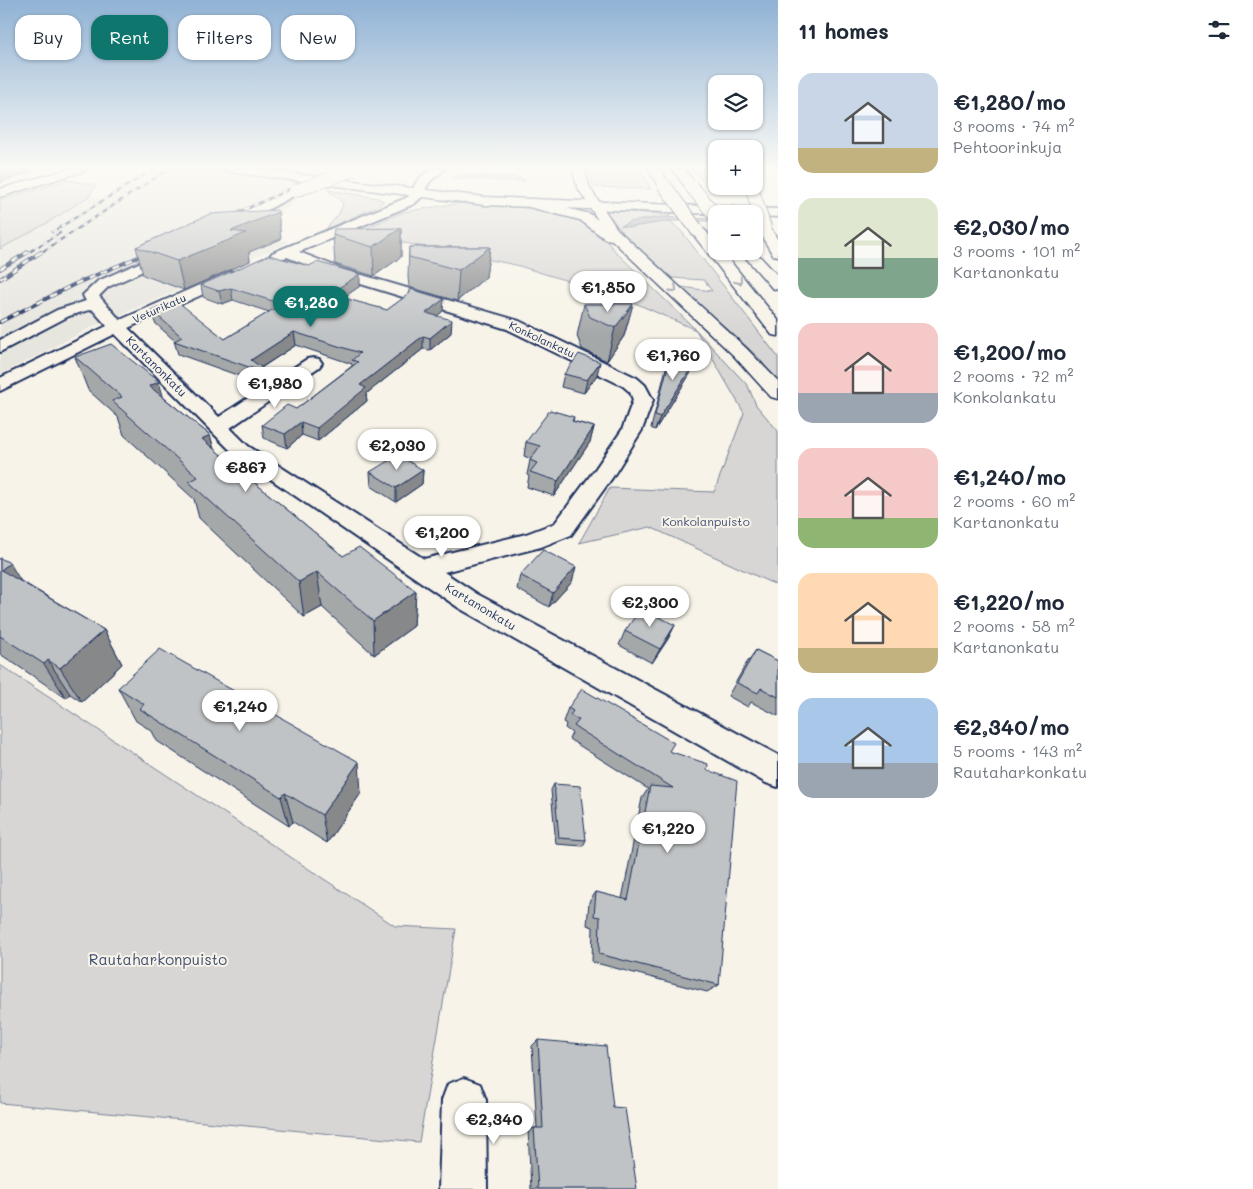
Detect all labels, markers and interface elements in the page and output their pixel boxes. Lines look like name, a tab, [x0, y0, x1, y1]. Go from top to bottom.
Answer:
chip: Buy	[15, 15, 81, 60]
chip: Rent	[91, 15, 168, 60]
chip: Filters	[178, 15, 271, 60]
chip: New	[281, 15, 355, 60]
icon: filters	[1205, 16, 1233, 44]
text: 11 homes	[798, 17, 889, 44]
map controls	[708, 75, 763, 260]
button: layers	[708, 75, 763, 130]
text: €1,280/mo	[953, 88, 1066, 115]
icon: home	[838, 93, 898, 153]
text: 3 rooms · 74 m²	[953, 115, 1074, 136]
text: Pehtoorinkuja	[953, 136, 1062, 157]
button: +	[708, 140, 763, 195]
button: −	[708, 205, 763, 260]
text: €2,030/mo	[953, 213, 1070, 240]
icon: home	[838, 218, 898, 278]
text: 3 rooms · 101 m²	[953, 240, 1080, 261]
text: Kartanonkatu	[953, 261, 1059, 282]
pin: €1,850	[567, 270, 649, 313]
text: €1,850	[581, 276, 635, 297]
one-way arrow	[733, 276, 742, 285]
one-way arrow	[668, 283, 677, 292]
pin: €1,280	[270, 286, 352, 328]
street label: Veturikatu	[130, 290, 188, 326]
text: €1,280	[284, 291, 338, 312]
street label: Konkolankatu	[507, 317, 577, 361]
street label: Kartanonkatu	[123, 332, 191, 400]
pin: €1,760	[632, 338, 714, 381]
text: €1,200/mo	[953, 338, 1066, 365]
icon: home	[838, 343, 898, 403]
text: €1,760	[646, 344, 700, 365]
text: 2 rooms · 72 m²	[953, 365, 1074, 386]
pin: €1,980	[234, 366, 316, 409]
text: €1,980	[248, 372, 302, 393]
text: Konkolankatu	[953, 386, 1056, 407]
pin: €2,030	[356, 428, 438, 471]
text: €2,030	[368, 434, 426, 455]
pin: €867	[216, 450, 276, 493]
text: €867	[225, 456, 267, 477]
text: €1,240/mo	[953, 463, 1066, 490]
icon: home	[838, 468, 898, 528]
text: 2 rooms · 60 m²	[953, 490, 1075, 511]
text: Kartanonkatu	[953, 511, 1059, 532]
park label: Konkolanpuisto	[662, 513, 750, 529]
pin: €1,200	[401, 516, 483, 558]
text: €1,200	[415, 521, 469, 542]
street label: Kartanonkatu	[443, 579, 519, 633]
pin: €2,300	[609, 586, 691, 628]
text: €1,220/mo	[953, 588, 1064, 615]
text: €2,300	[621, 591, 679, 612]
icon: home	[838, 593, 898, 653]
text: 2 rooms · 58 m²	[953, 615, 1075, 636]
text: Kartanonkatu	[953, 636, 1059, 657]
pin: €1,240	[199, 690, 281, 732]
text: €1,240	[213, 695, 267, 716]
text: €2,340/mo	[953, 713, 1069, 740]
icon: home	[838, 718, 898, 778]
text: 5 rooms · 143 m²	[953, 740, 1082, 761]
text: Rautaharkonkatu	[953, 761, 1087, 782]
pin: €1,220	[627, 812, 709, 854]
text: €1,220	[641, 817, 695, 838]
park label: Rautaharkonpuisto	[89, 949, 227, 969]
pin: €2,340	[453, 1102, 535, 1145]
text: €2,340	[466, 1108, 522, 1129]

